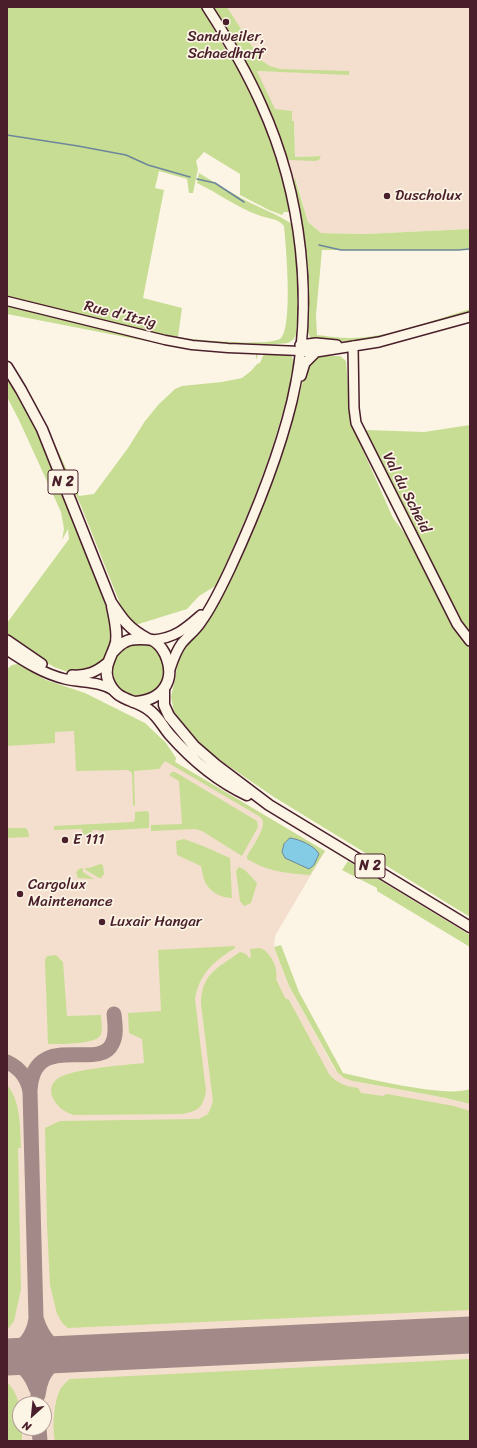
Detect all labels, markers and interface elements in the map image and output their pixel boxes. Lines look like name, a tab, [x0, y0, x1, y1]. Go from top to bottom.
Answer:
marker: Sandweiler, Schaedhaff	[221, 17, 231, 27]
place label: Sandweiler, Schaedhaff	[187, 28, 265, 63]
place label: Duscholux	[395, 187, 462, 205]
marker: Duscholux	[382, 191, 392, 201]
street label: Rue d'Itzig	[82, 297, 158, 333]
street label: Val du Scheid	[378, 450, 434, 536]
road number: N 2	[48, 470, 78, 494]
place label: E 111	[73, 831, 105, 849]
marker: E 111	[60, 835, 70, 845]
road number: N 2	[355, 854, 385, 878]
place label: Cargolux Maintenance	[28, 876, 113, 911]
marker: Cargolux Maintenance	[15, 889, 25, 899]
place label: Luxair Hangar	[110, 913, 202, 931]
marker: Luxair Hangar	[97, 917, 107, 927]
north arrow	[12, 1396, 52, 1436]
text: N	[19, 1416, 34, 1436]

